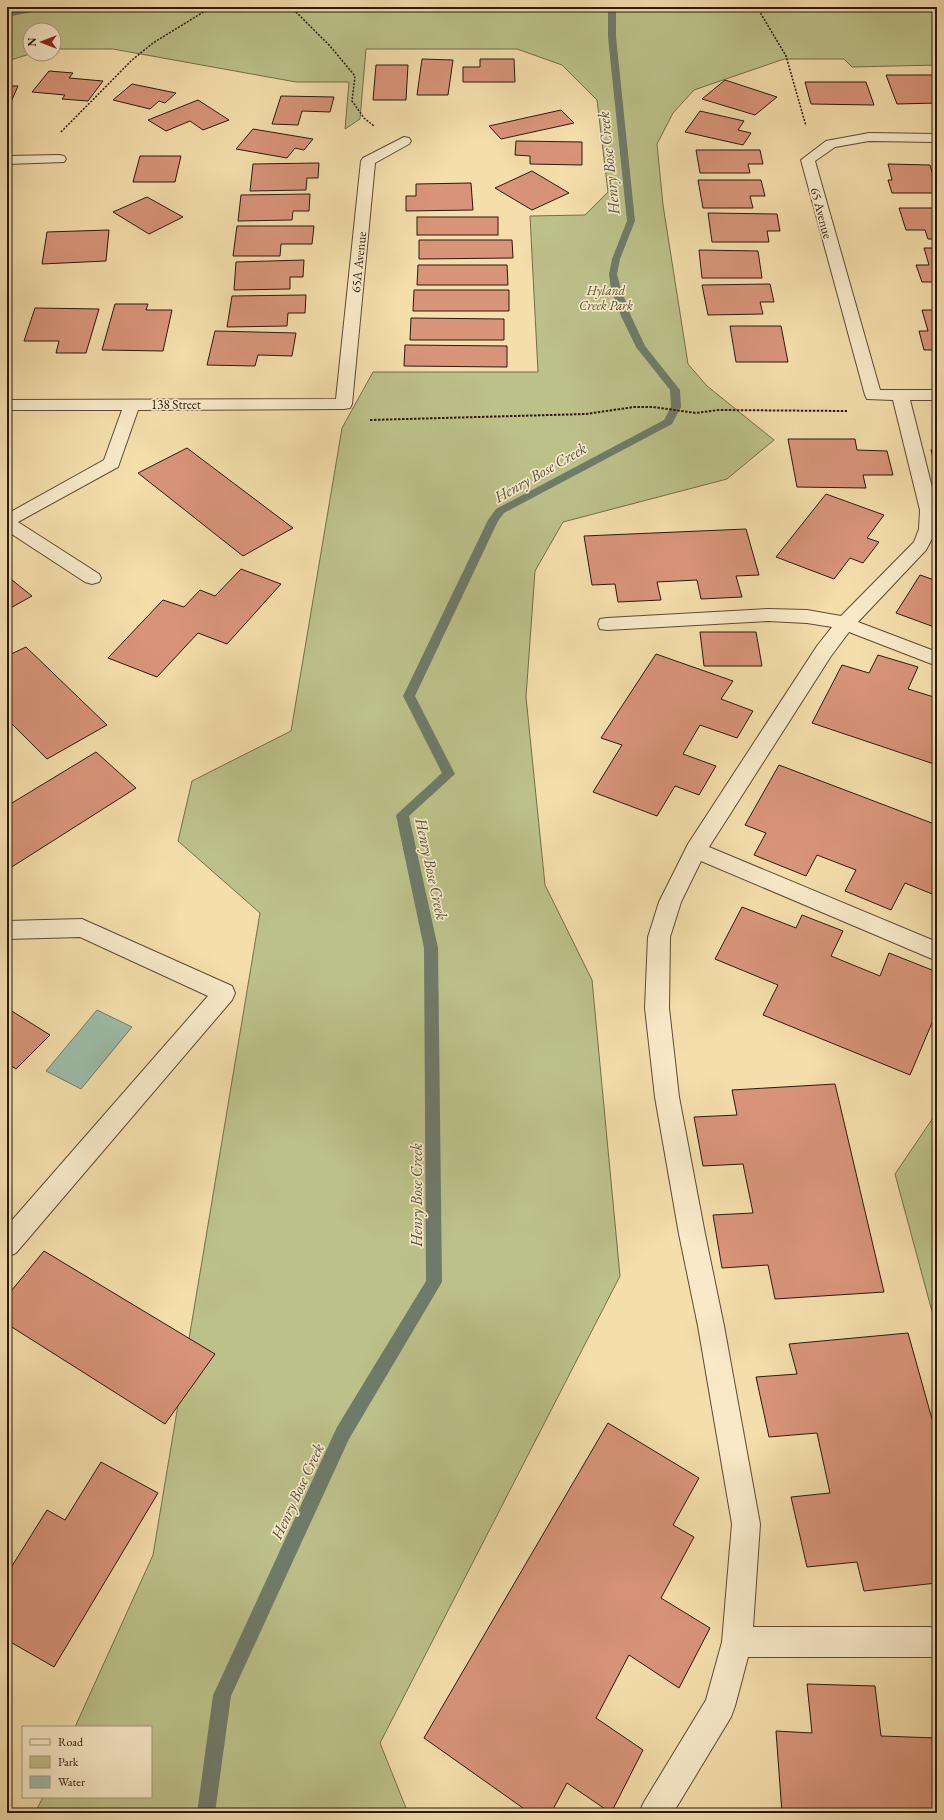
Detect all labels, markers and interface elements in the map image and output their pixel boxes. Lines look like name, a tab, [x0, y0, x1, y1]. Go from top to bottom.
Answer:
north arrow	[22, 22, 62, 62]
text: N	[25, 37, 39, 46]
water label: Henry Bose Creek	[593, 110, 624, 217]
street label: 65 Avenue	[807, 186, 837, 241]
street label: 65A Avenue	[347, 231, 370, 293]
park label: Hyland Creek Park	[579, 282, 633, 314]
street label: 138 Street	[151, 396, 201, 413]
water label: Henry Bose Creek	[489, 437, 591, 508]
water label: Henry Bose Creek	[410, 815, 453, 923]
water label: Henry Bose Creek	[406, 1142, 427, 1248]
water label: Henry Bose Creek	[266, 1439, 329, 1543]
legend	[22, 1726, 152, 1798]
text: Road	[58, 1734, 84, 1750]
text: Park	[58, 1754, 79, 1770]
text: Water	[58, 1774, 85, 1790]

